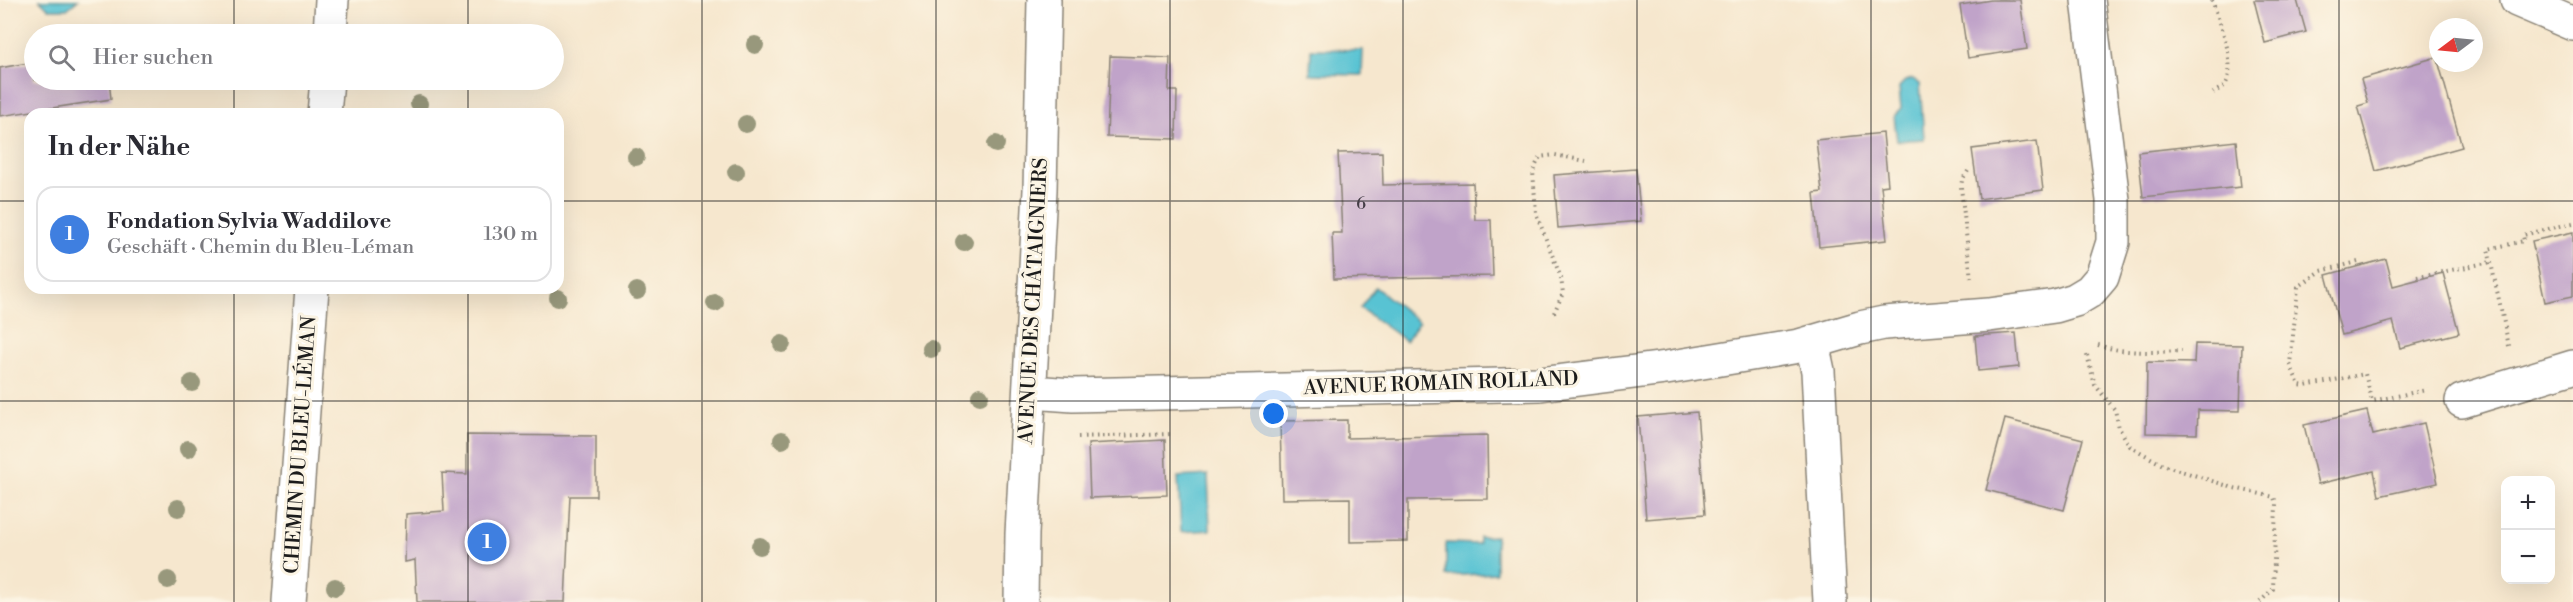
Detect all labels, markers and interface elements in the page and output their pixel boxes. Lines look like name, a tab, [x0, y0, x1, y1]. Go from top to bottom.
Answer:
north arrow	[2429, 18, 2483, 72]
search box	[24, 24, 564, 90]
icon: search	[45, 41, 78, 74]
text: Hier suchen	[93, 44, 213, 71]
text: In der Nähe	[48, 131, 190, 163]
street label: AVENUE DES CHÂTAIGNIERS	[1013, 157, 1054, 446]
house number: 6	[1356, 194, 1366, 214]
text: Fondation Sylvia Waddilove	[107, 208, 391, 235]
text: 1	[65, 222, 74, 247]
text: 130 m	[483, 222, 538, 247]
text: Geschäft · Chemin du Bleu-Léman	[107, 235, 414, 260]
street label: CHEMIN DU BLEU-LÉMAN	[279, 315, 322, 575]
street label: AVENUE ROMAIN ROLLAND	[1302, 367, 1579, 401]
your location	[1259, 399, 1288, 428]
map controls	[2501, 476, 2555, 584]
button: +	[2501, 476, 2555, 530]
pin: 1	[468, 520, 506, 564]
button: −	[2501, 530, 2555, 584]

